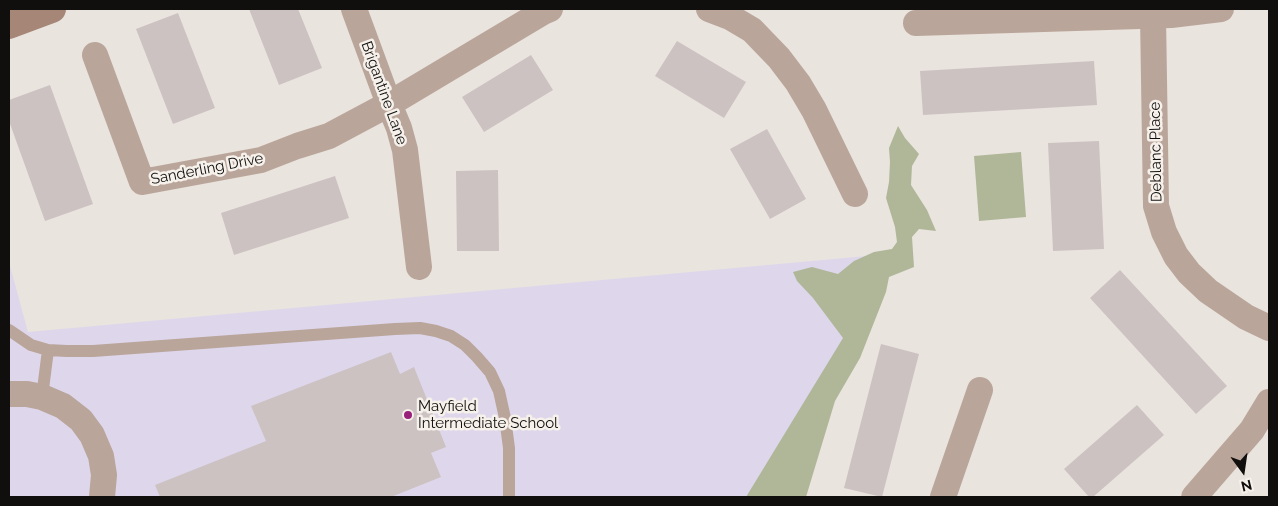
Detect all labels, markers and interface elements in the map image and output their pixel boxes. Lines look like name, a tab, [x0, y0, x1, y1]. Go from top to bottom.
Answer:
street label: Brigantine Lane	[357, 39, 411, 147]
street label: Deblanc Place	[1146, 102, 1166, 202]
street label: Sanderling Drive	[149, 149, 265, 189]
place label: Mayfield Intermediate School	[418, 397, 558, 432]
marker: Mayfield Intermediate School	[402, 409, 414, 421]
north arrow	[1218, 446, 1268, 496]
text: N	[1240, 476, 1254, 495]

